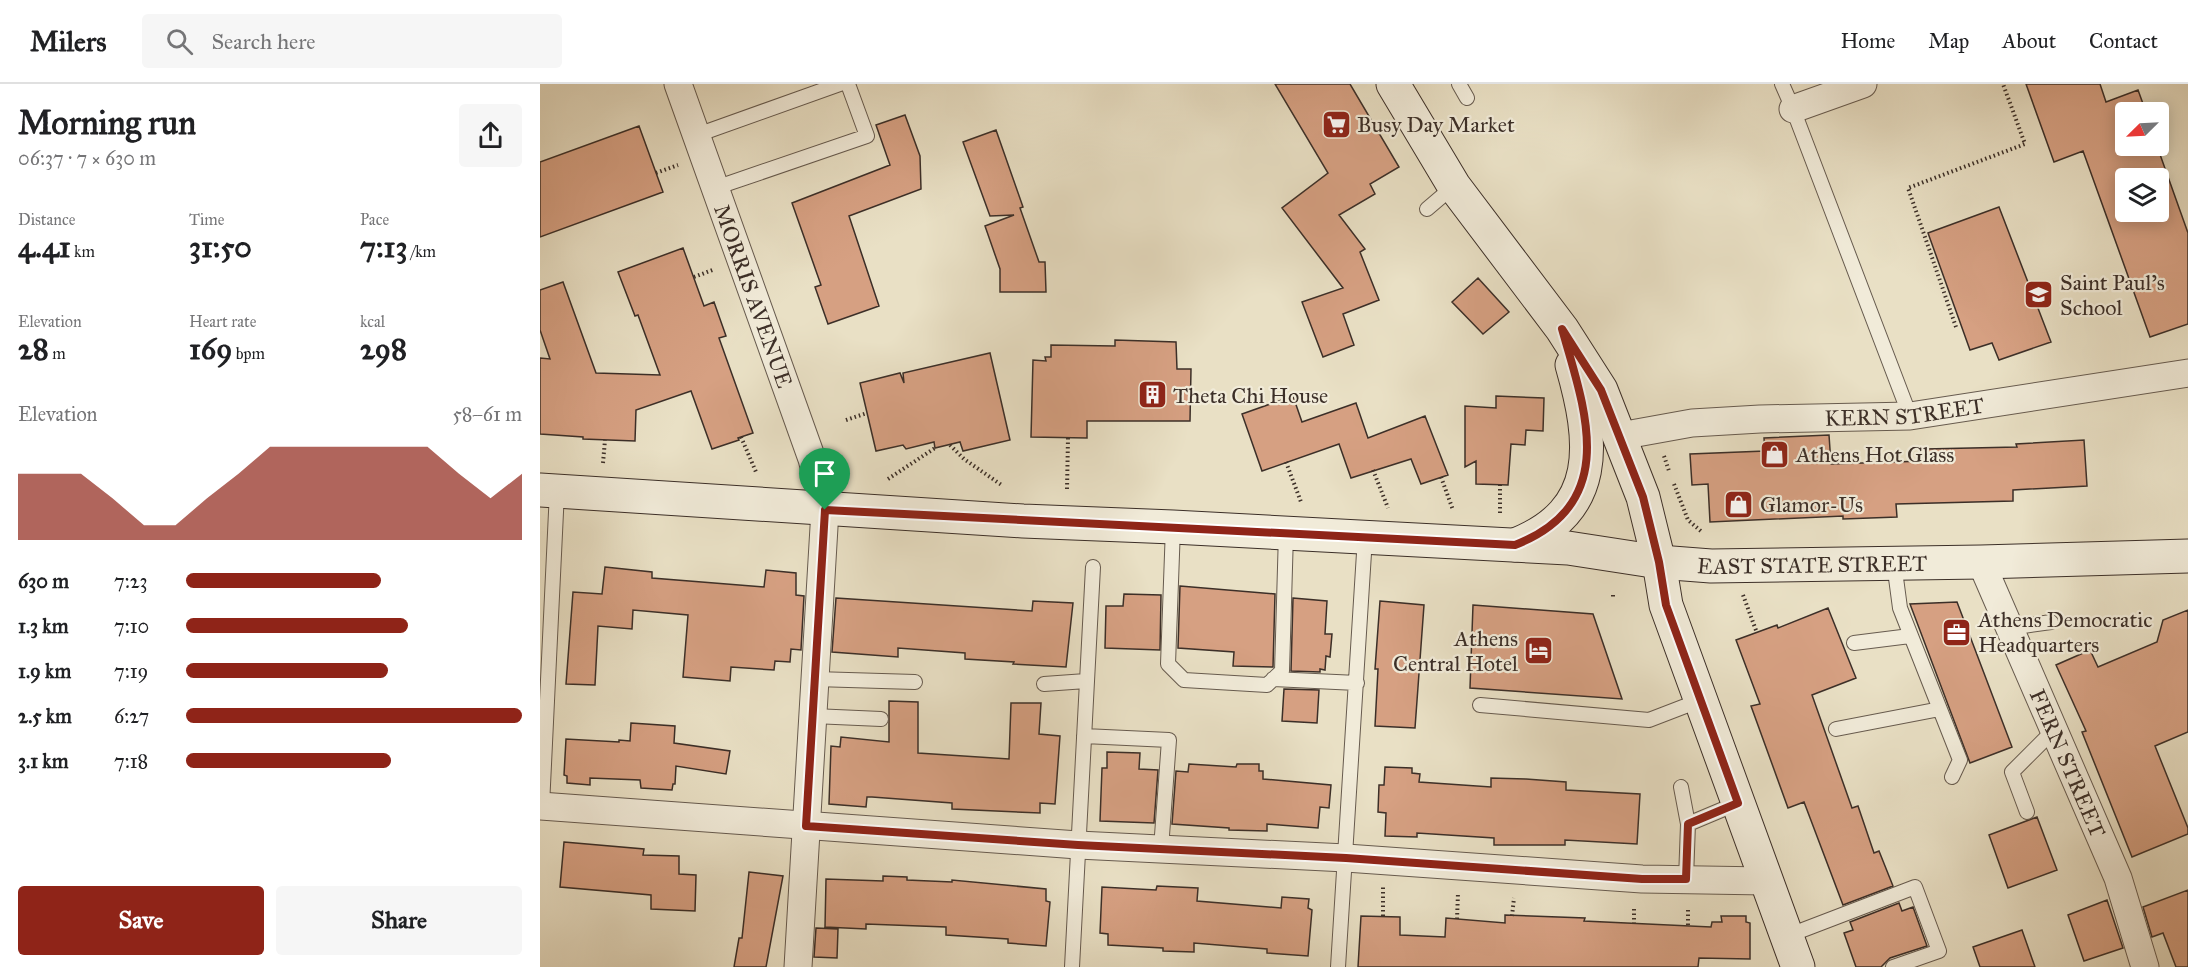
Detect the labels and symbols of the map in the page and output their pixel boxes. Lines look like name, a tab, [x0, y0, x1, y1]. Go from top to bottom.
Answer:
north arrow	[2115, 102, 2169, 156]
supermarket icon: Busy Day Market	[1320, 108, 1352, 140]
place label: Busy Day Market	[1357, 111, 1515, 138]
street label: MORRIS AVENUE	[708, 201, 798, 392]
place label: Saint Paul’s School	[2060, 269, 2165, 321]
school or university icon: Saint Paul’s School	[2023, 279, 2055, 311]
building icon: Theta Chi House	[1136, 379, 1168, 411]
place label: Theta Chi House	[1173, 382, 1328, 409]
street label: KERN STREET	[1824, 392, 1986, 432]
shop icon: Athens Hot Glass	[1759, 438, 1791, 470]
place label: Athens Hot Glass	[1795, 441, 1954, 468]
pin	[799, 448, 850, 510]
shop icon: Glamor-Us	[1723, 488, 1755, 520]
place label: Glamor-Us	[1760, 491, 1863, 518]
street label: EAST STATE STREET	[1696, 550, 1927, 580]
place label: Athens Democratic Headquarters	[1977, 606, 2152, 658]
office icon: Athens Democratic Headquarters	[1941, 616, 1973, 648]
place label: Athens Central Hotel	[1393, 625, 1518, 677]
hotel icon: Athens Central Hotel	[1523, 635, 1555, 667]
street label: FERN STREET	[2024, 685, 2112, 841]

